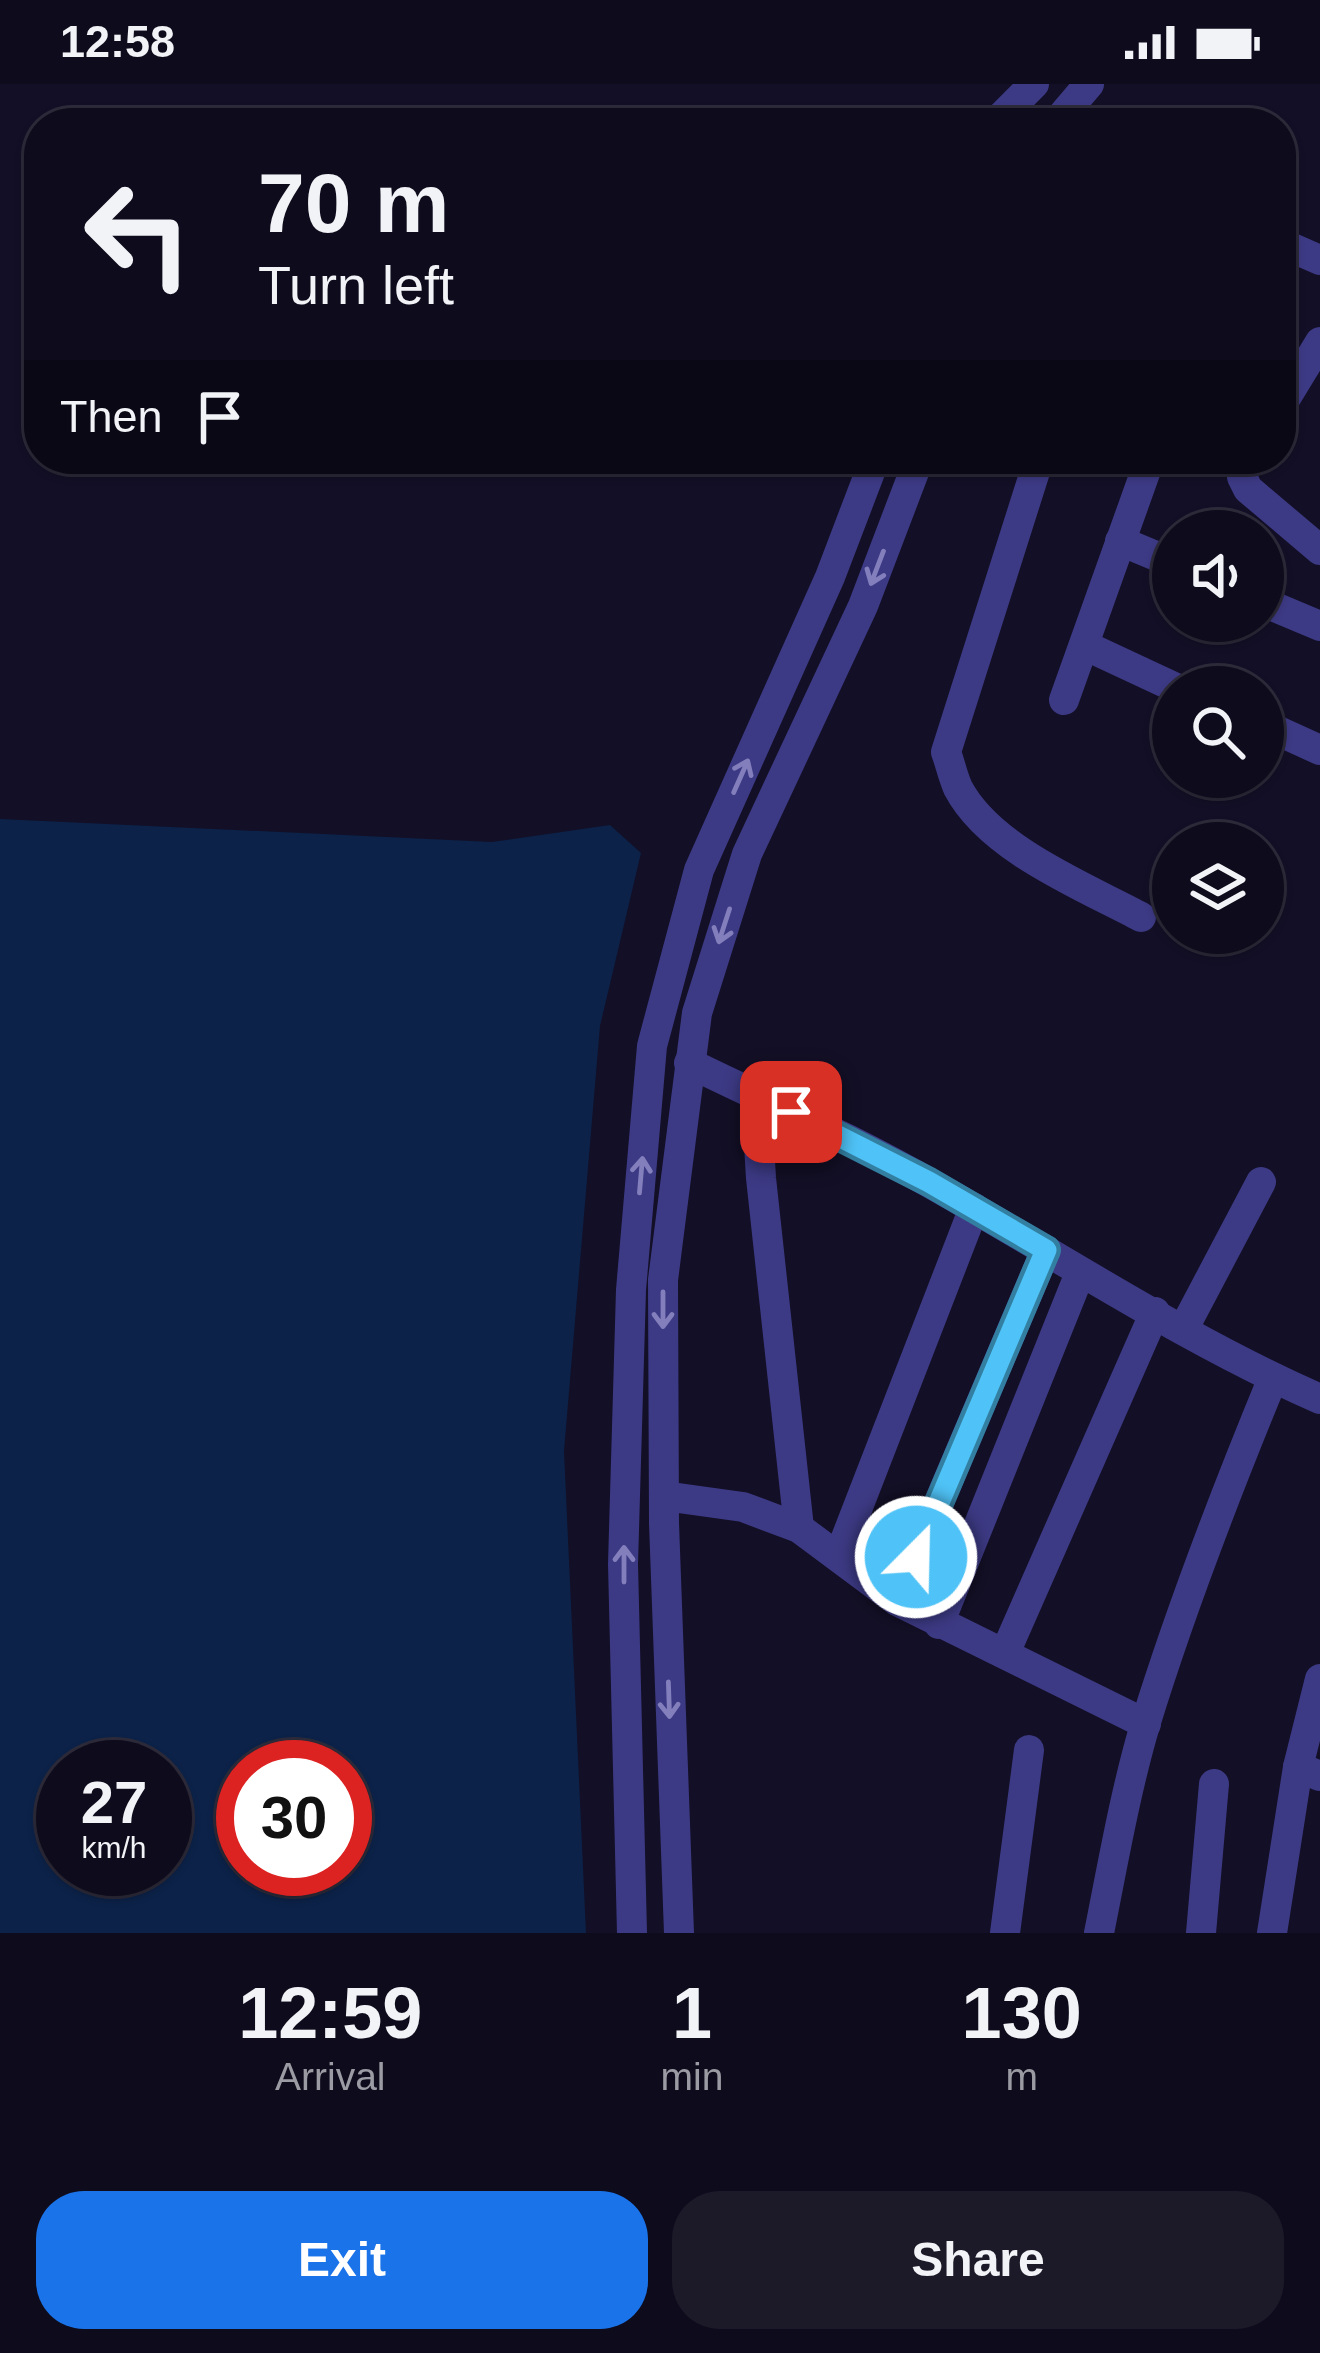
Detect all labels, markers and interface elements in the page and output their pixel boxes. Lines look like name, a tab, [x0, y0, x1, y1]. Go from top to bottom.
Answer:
text: 12:58	[60, 16, 175, 67]
icon: left	[60, 156, 216, 312]
text: 70 m	[258, 156, 449, 250]
text: Turn left	[258, 255, 454, 315]
icon: arrive	[187, 384, 253, 450]
text: Then	[60, 391, 163, 442]
map controls	[1152, 510, 1284, 954]
button: sound	[1152, 510, 1284, 642]
one-way arrow	[865, 549, 887, 586]
button: search	[1152, 666, 1284, 798]
one-way arrow	[731, 759, 753, 795]
button: layers	[1152, 822, 1284, 954]
one-way arrow	[712, 906, 734, 944]
pin	[740, 1061, 842, 1163]
icon: arrive	[758, 1079, 824, 1145]
one-way arrow	[630, 1156, 653, 1195]
one-way arrow	[652, 1290, 674, 1329]
position arrow	[853, 1494, 979, 1620]
one-way arrow	[613, 1545, 635, 1584]
one-way arrow	[658, 1680, 681, 1719]
speed limit sign: 30	[216, 1740, 372, 1896]
text: 27	[81, 1769, 147, 1836]
text: km/h	[81, 1831, 147, 1864]
text: 12:59	[238, 1973, 422, 2053]
text: 1	[672, 1973, 712, 2053]
text: 130	[962, 1973, 1082, 2053]
text: Arrival	[275, 2055, 386, 2098]
text: min	[661, 2055, 723, 2098]
text: m	[1005, 2055, 1038, 2098]
button: Exit	[36, 2191, 648, 2329]
button: Share	[672, 2191, 1284, 2329]

